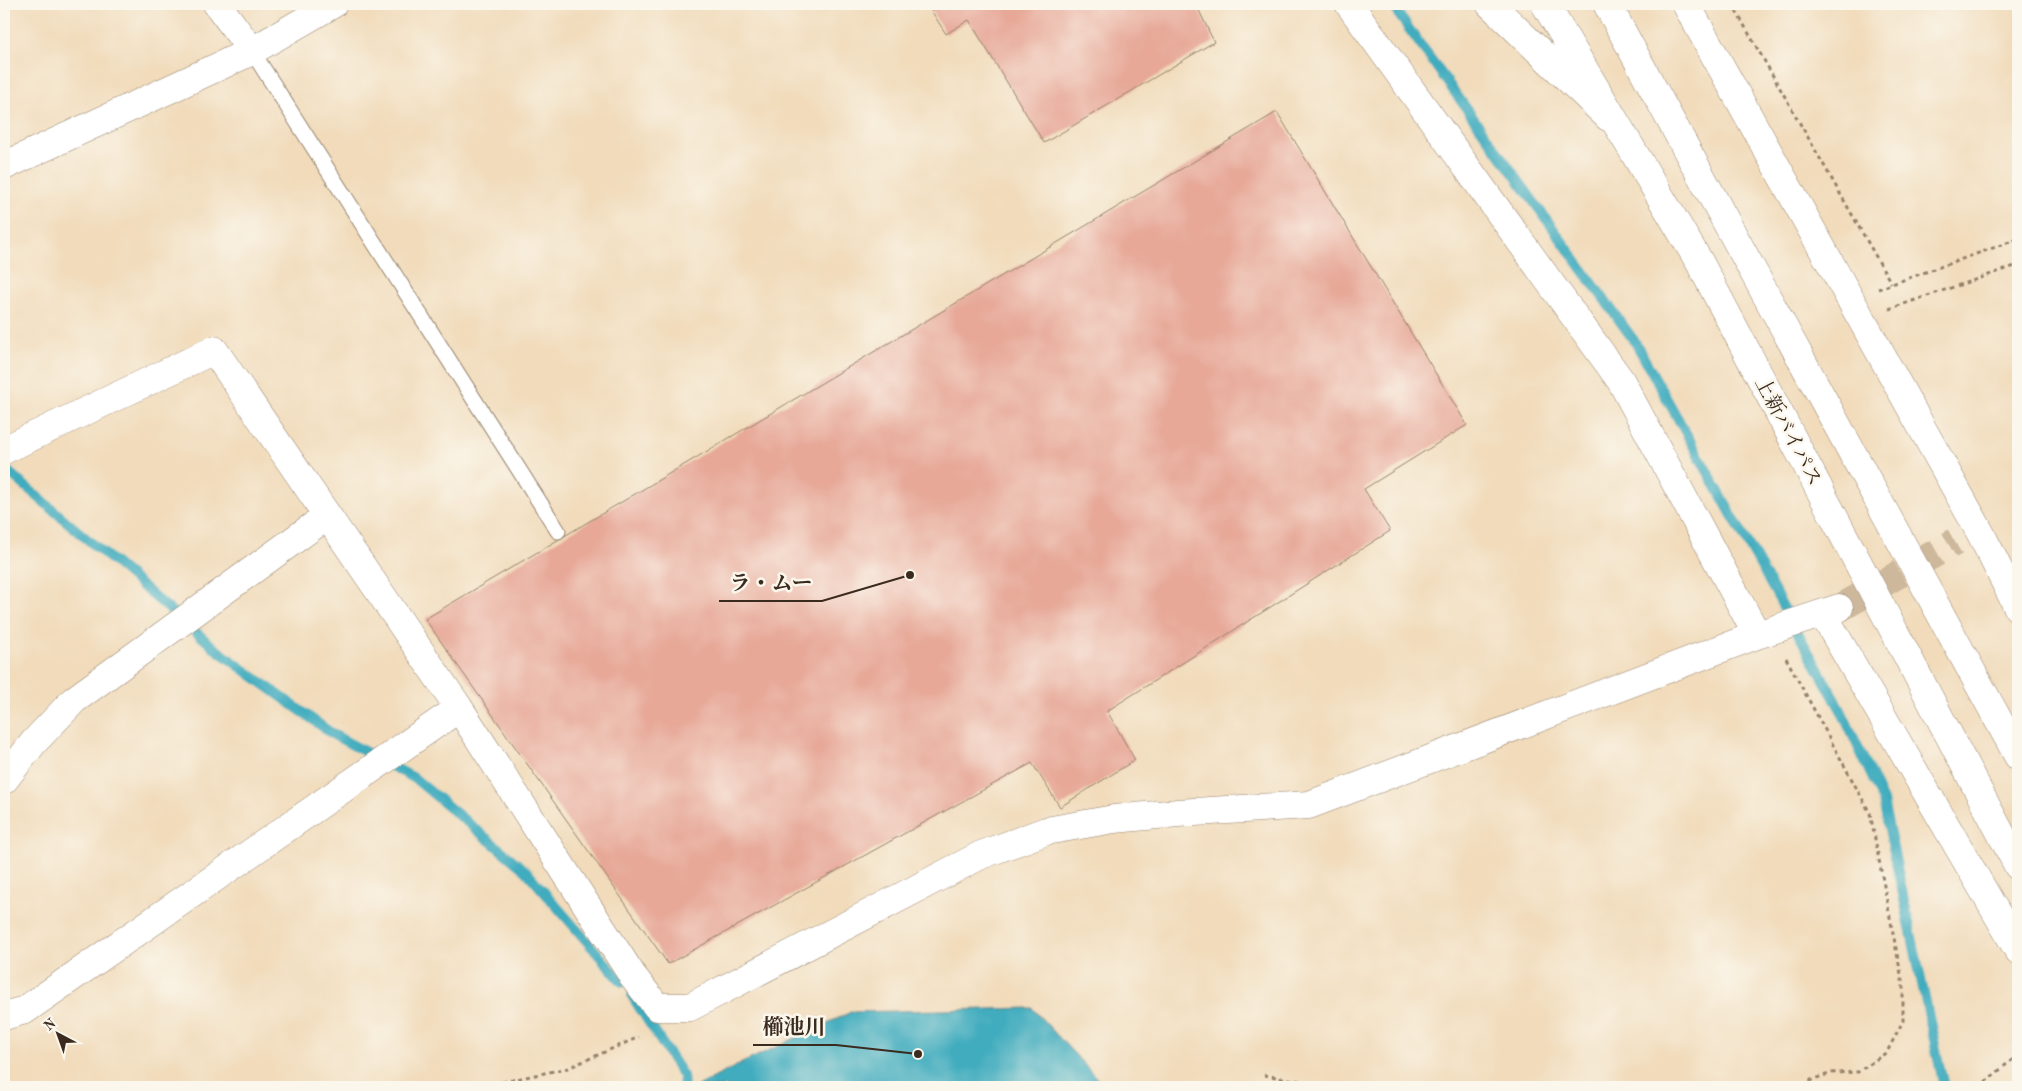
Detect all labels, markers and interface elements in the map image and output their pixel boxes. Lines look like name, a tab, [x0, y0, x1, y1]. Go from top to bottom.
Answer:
street label: 上新バイパス	[1750, 374, 1826, 489]
callout: ラ・ムー	[719, 565, 822, 601]
text: ラ・ムー	[730, 573, 812, 595]
north arrow	[32, 1008, 82, 1058]
callout: 櫛池川	[753, 1009, 836, 1045]
text: 櫛池川	[763, 1015, 826, 1039]
text: N	[41, 1016, 59, 1034]

